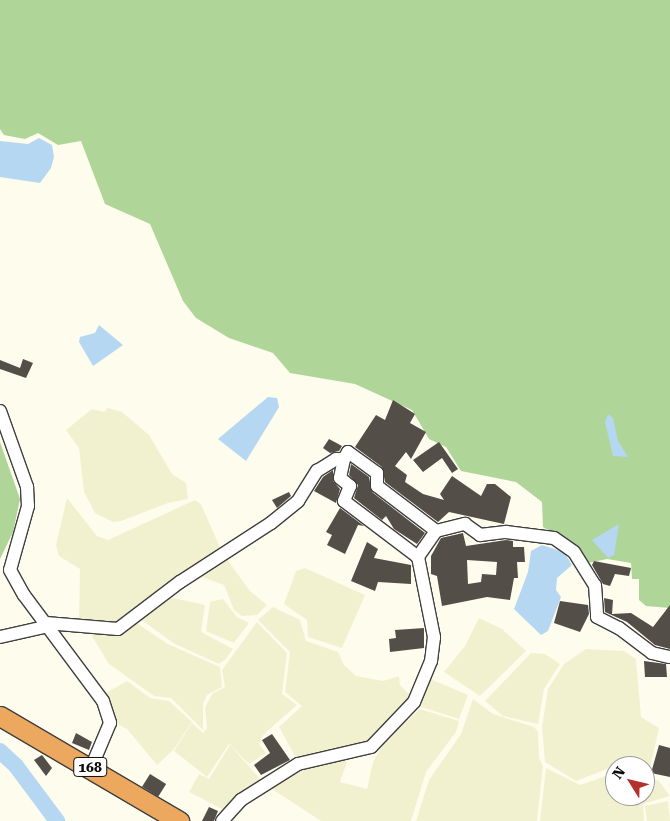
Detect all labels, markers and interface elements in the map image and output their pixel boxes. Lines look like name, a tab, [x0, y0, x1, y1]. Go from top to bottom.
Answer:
road number: 168	[72, 756, 108, 779]
north arrow	[605, 756, 655, 806]
text: N	[609, 764, 628, 782]

